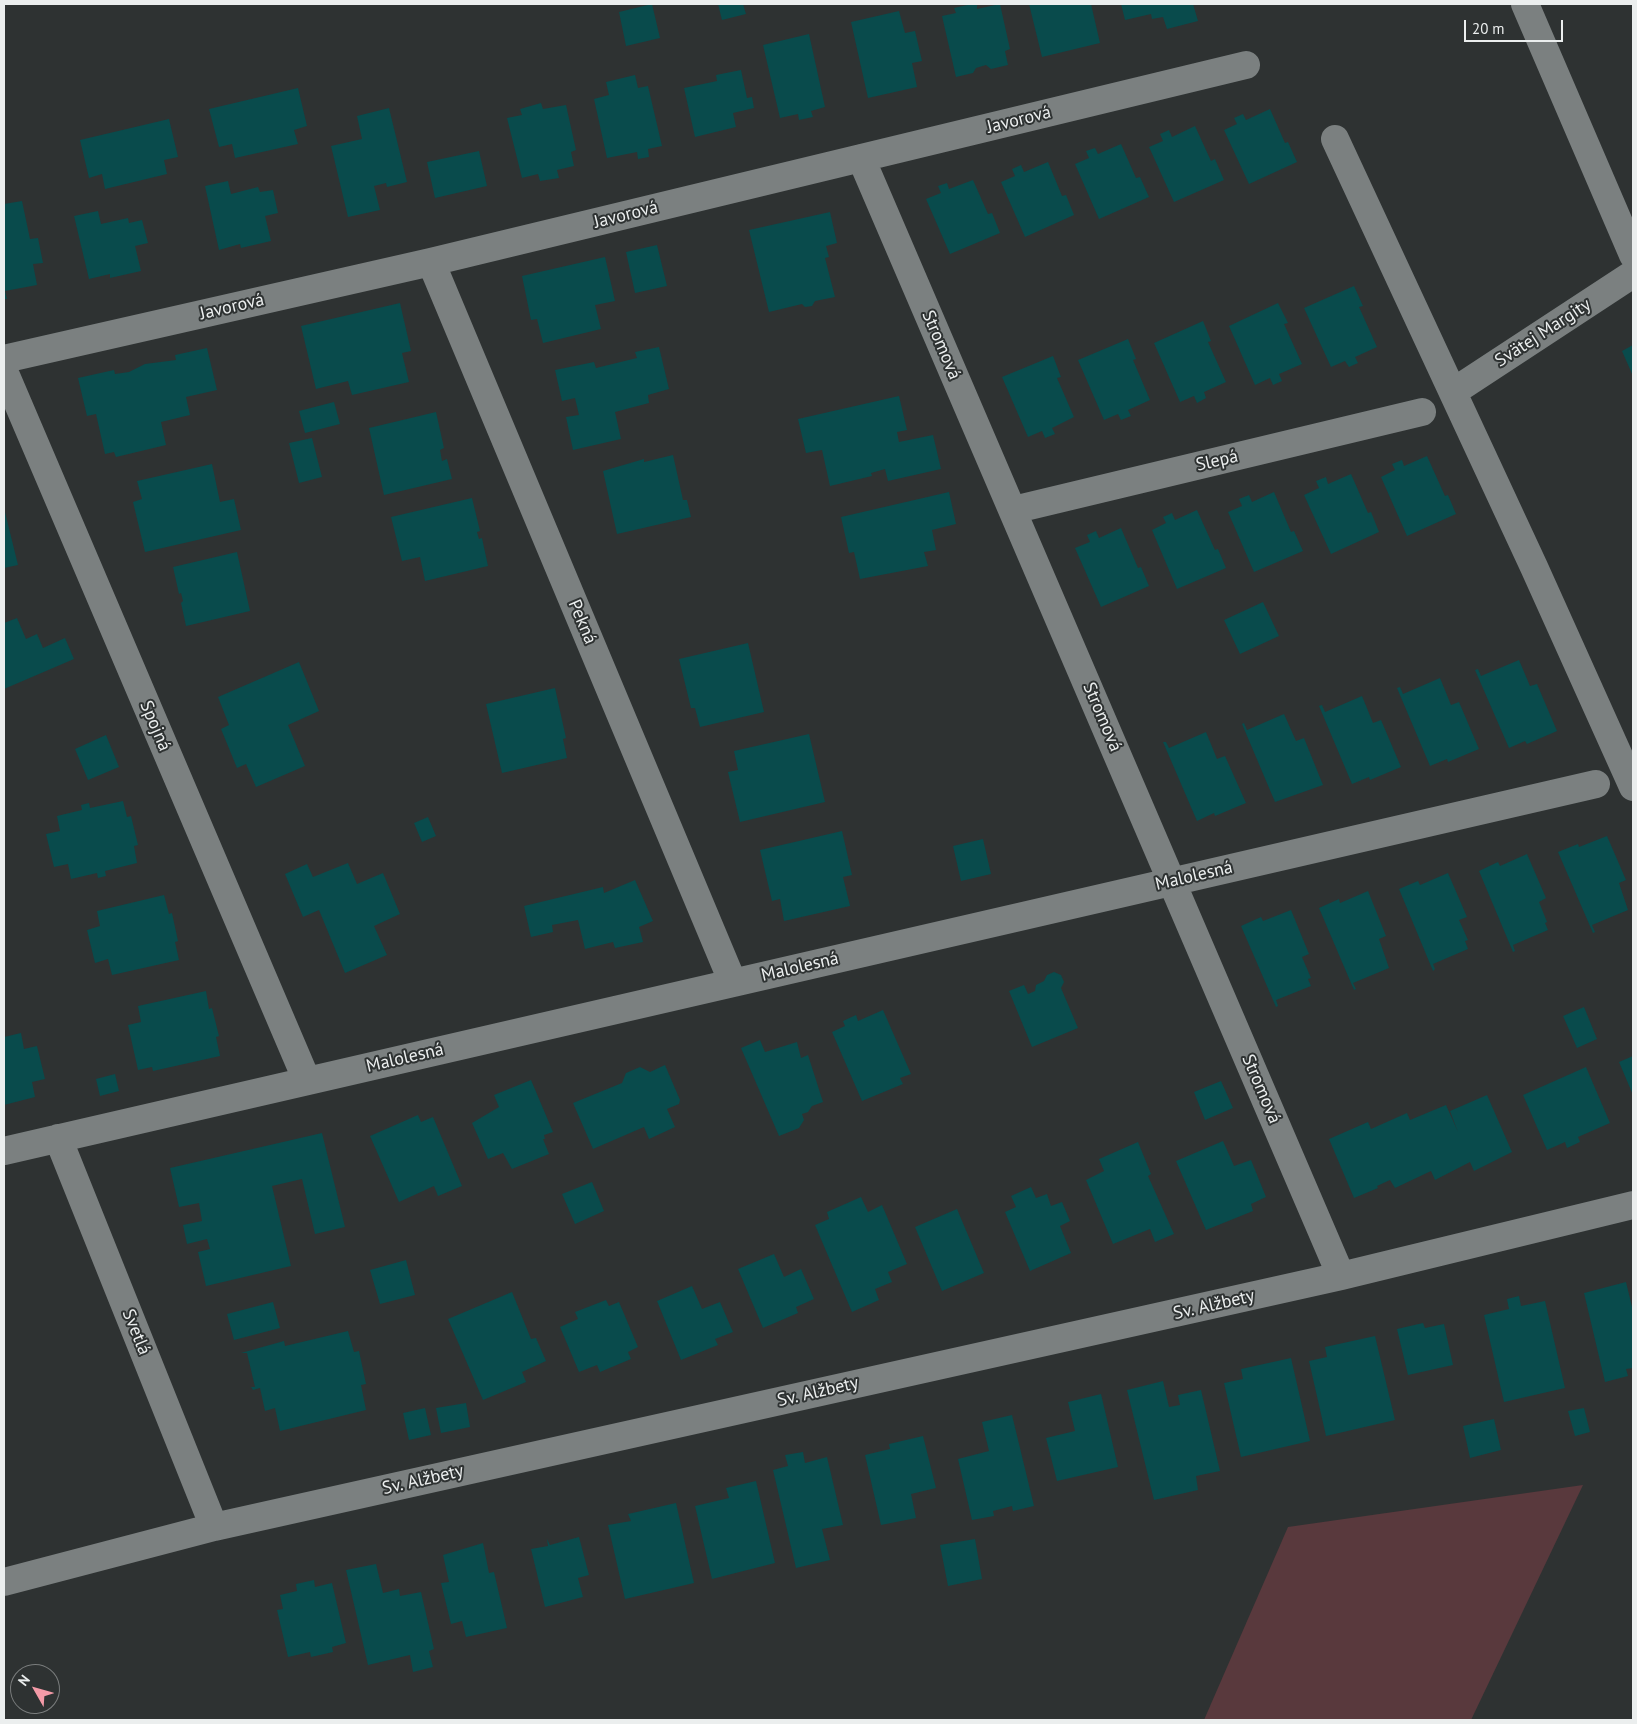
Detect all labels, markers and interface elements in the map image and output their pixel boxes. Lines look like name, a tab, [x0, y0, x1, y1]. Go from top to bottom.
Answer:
scale bar	[1467, 10, 1566, 42]
text: 20 m	[1472, 19, 1505, 38]
street label: Javorová	[985, 102, 1053, 138]
street label: Javorová	[592, 197, 660, 233]
street label: Javorová	[198, 289, 266, 325]
street label: Svätej Margity	[1491, 294, 1595, 372]
street label: Stromová	[917, 307, 965, 383]
street label: Slepá	[1194, 446, 1240, 476]
street label: Pekná	[563, 597, 601, 647]
street label: Stromová	[1078, 679, 1126, 755]
street label: Spojná	[135, 698, 175, 754]
street label: Malolesná	[1153, 857, 1235, 895]
street label: Malolesná	[759, 948, 841, 986]
street label: Malolesná	[364, 1039, 446, 1077]
street label: Stromová	[1237, 1051, 1285, 1127]
street label: Sv. Alžbety	[1171, 1285, 1257, 1325]
street label: Svetlá	[117, 1306, 155, 1358]
street label: Sv. Alžbety	[775, 1372, 861, 1412]
street label: Sv. Alžbety	[380, 1460, 466, 1500]
north arrow	[10, 1664, 60, 1714]
text: N	[14, 1671, 34, 1690]

